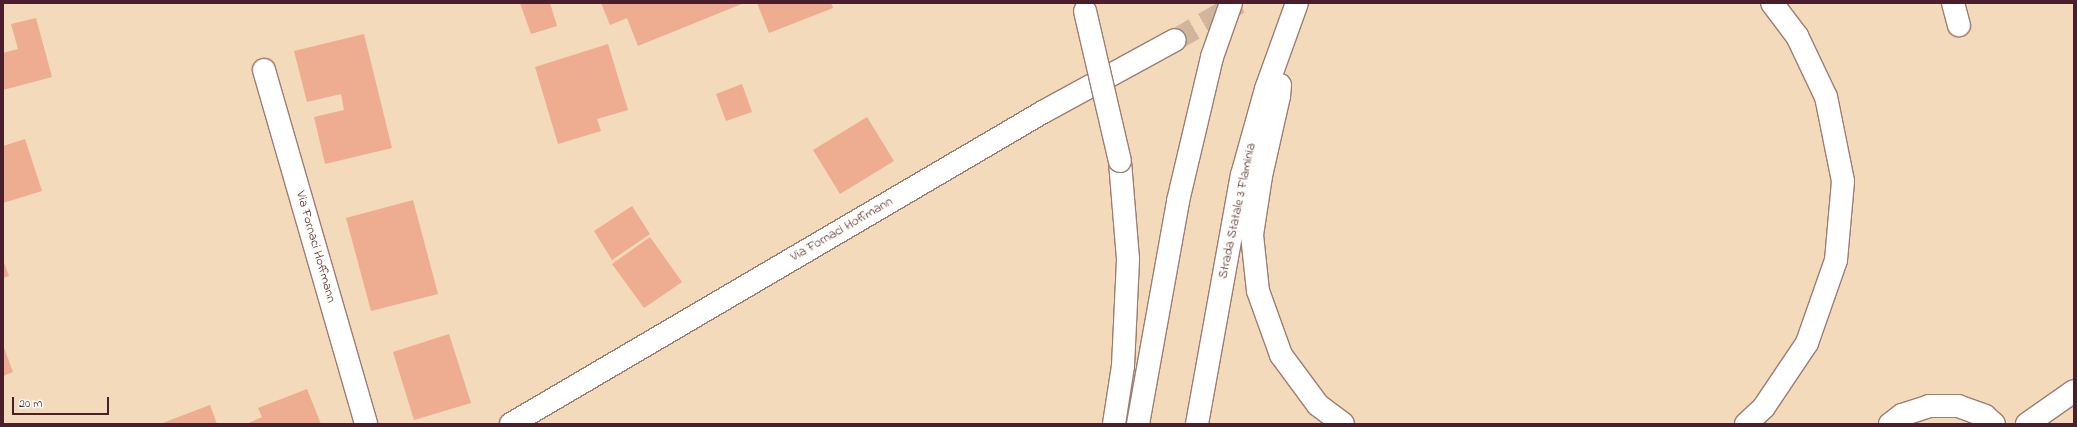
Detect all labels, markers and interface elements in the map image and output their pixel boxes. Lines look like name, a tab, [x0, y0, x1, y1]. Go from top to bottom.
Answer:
street label: Strada Statale 3 Flaminia	[1216, 142, 1260, 280]
street label: Via Fornaci Hoffmann	[292, 189, 338, 305]
street label: Via Fornaci Hoffmann	[788, 194, 896, 266]
scale bar	[14, 389, 111, 415]
text: 20 m	[19, 395, 42, 413]

